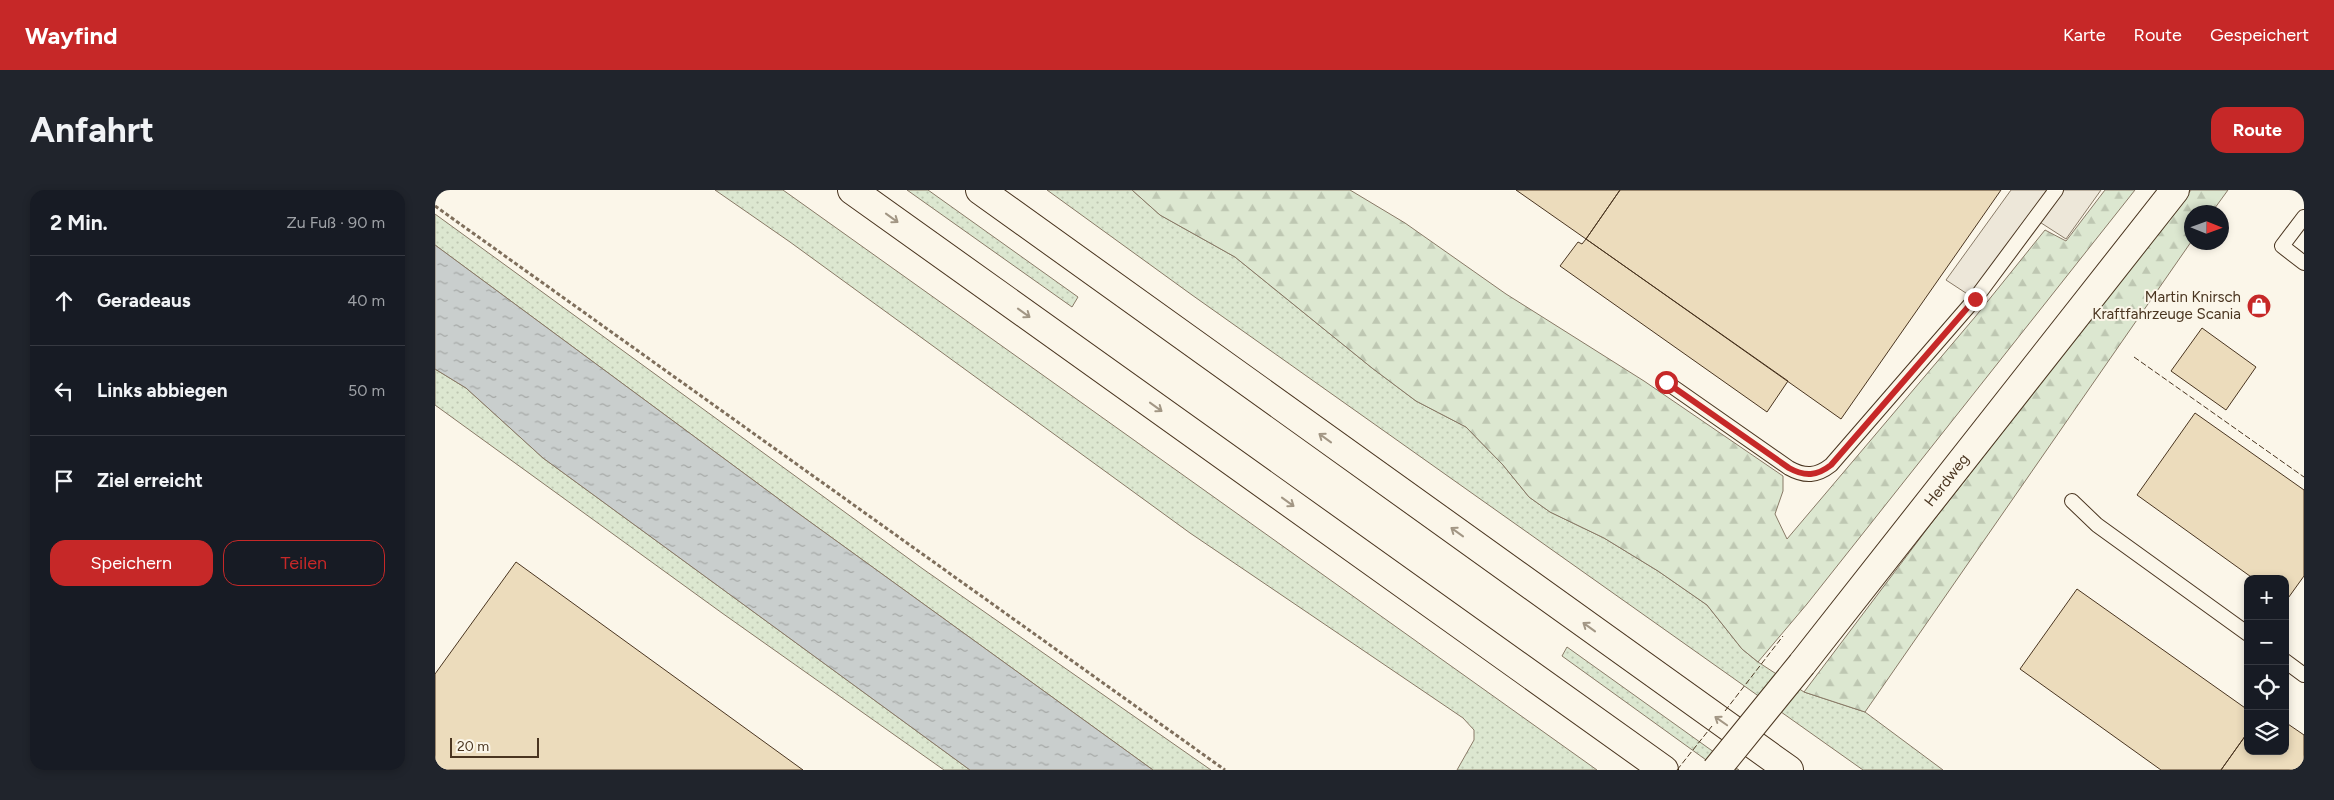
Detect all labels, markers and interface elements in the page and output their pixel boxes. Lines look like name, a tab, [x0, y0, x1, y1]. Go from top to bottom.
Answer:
text: Wayfind	[25, 21, 118, 50]
text: Karte	[2063, 24, 2106, 46]
text: Route	[2134, 24, 2182, 46]
text: Gespeichert	[2210, 24, 2309, 46]
button: Route	[2211, 107, 2304, 153]
text: Anfahrt	[30, 109, 154, 151]
north arrow	[2184, 205, 2229, 250]
text: 2 Min.	[50, 210, 108, 235]
text: Zu Fuß · 90 m	[287, 213, 385, 232]
one-way arrow	[884, 213, 898, 223]
icon: ahead	[50, 287, 78, 315]
route end	[1964, 288, 1987, 311]
place label: Martin Knirsch Kraftfahrzeuge Scania	[2092, 288, 2241, 323]
text: Geradeaus	[97, 289, 191, 312]
text: 40 m	[347, 291, 385, 310]
shop icon: Martin Knirsch Kraftfahrzeuge Scania	[2246, 293, 2272, 319]
one-way arrow	[1017, 308, 1031, 318]
route start	[1655, 371, 1678, 394]
icon: left	[50, 377, 78, 405]
text: Links abbiegen	[97, 379, 228, 402]
text: 50 m	[348, 381, 385, 400]
one-way arrow	[1149, 402, 1163, 412]
one-way arrow	[1319, 432, 1332, 443]
street label: Herdweg	[1920, 450, 1973, 510]
icon: arrive	[50, 467, 78, 495]
text: Ziel erreicht	[97, 469, 203, 492]
one-way arrow	[1281, 497, 1295, 507]
one-way arrow	[1450, 527, 1464, 537]
button: Speichern	[50, 540, 213, 586]
button: Teilen	[223, 540, 385, 586]
map controls	[2244, 575, 2289, 755]
button: +	[2244, 575, 2289, 620]
button: −	[2244, 620, 2289, 665]
one-way arrow	[1582, 622, 1596, 632]
button: locate	[2244, 665, 2289, 710]
button: layers	[2244, 710, 2289, 755]
one-way arrow	[1715, 716, 1728, 727]
scale bar	[450, 735, 539, 758]
text: 20 m	[457, 738, 489, 755]

